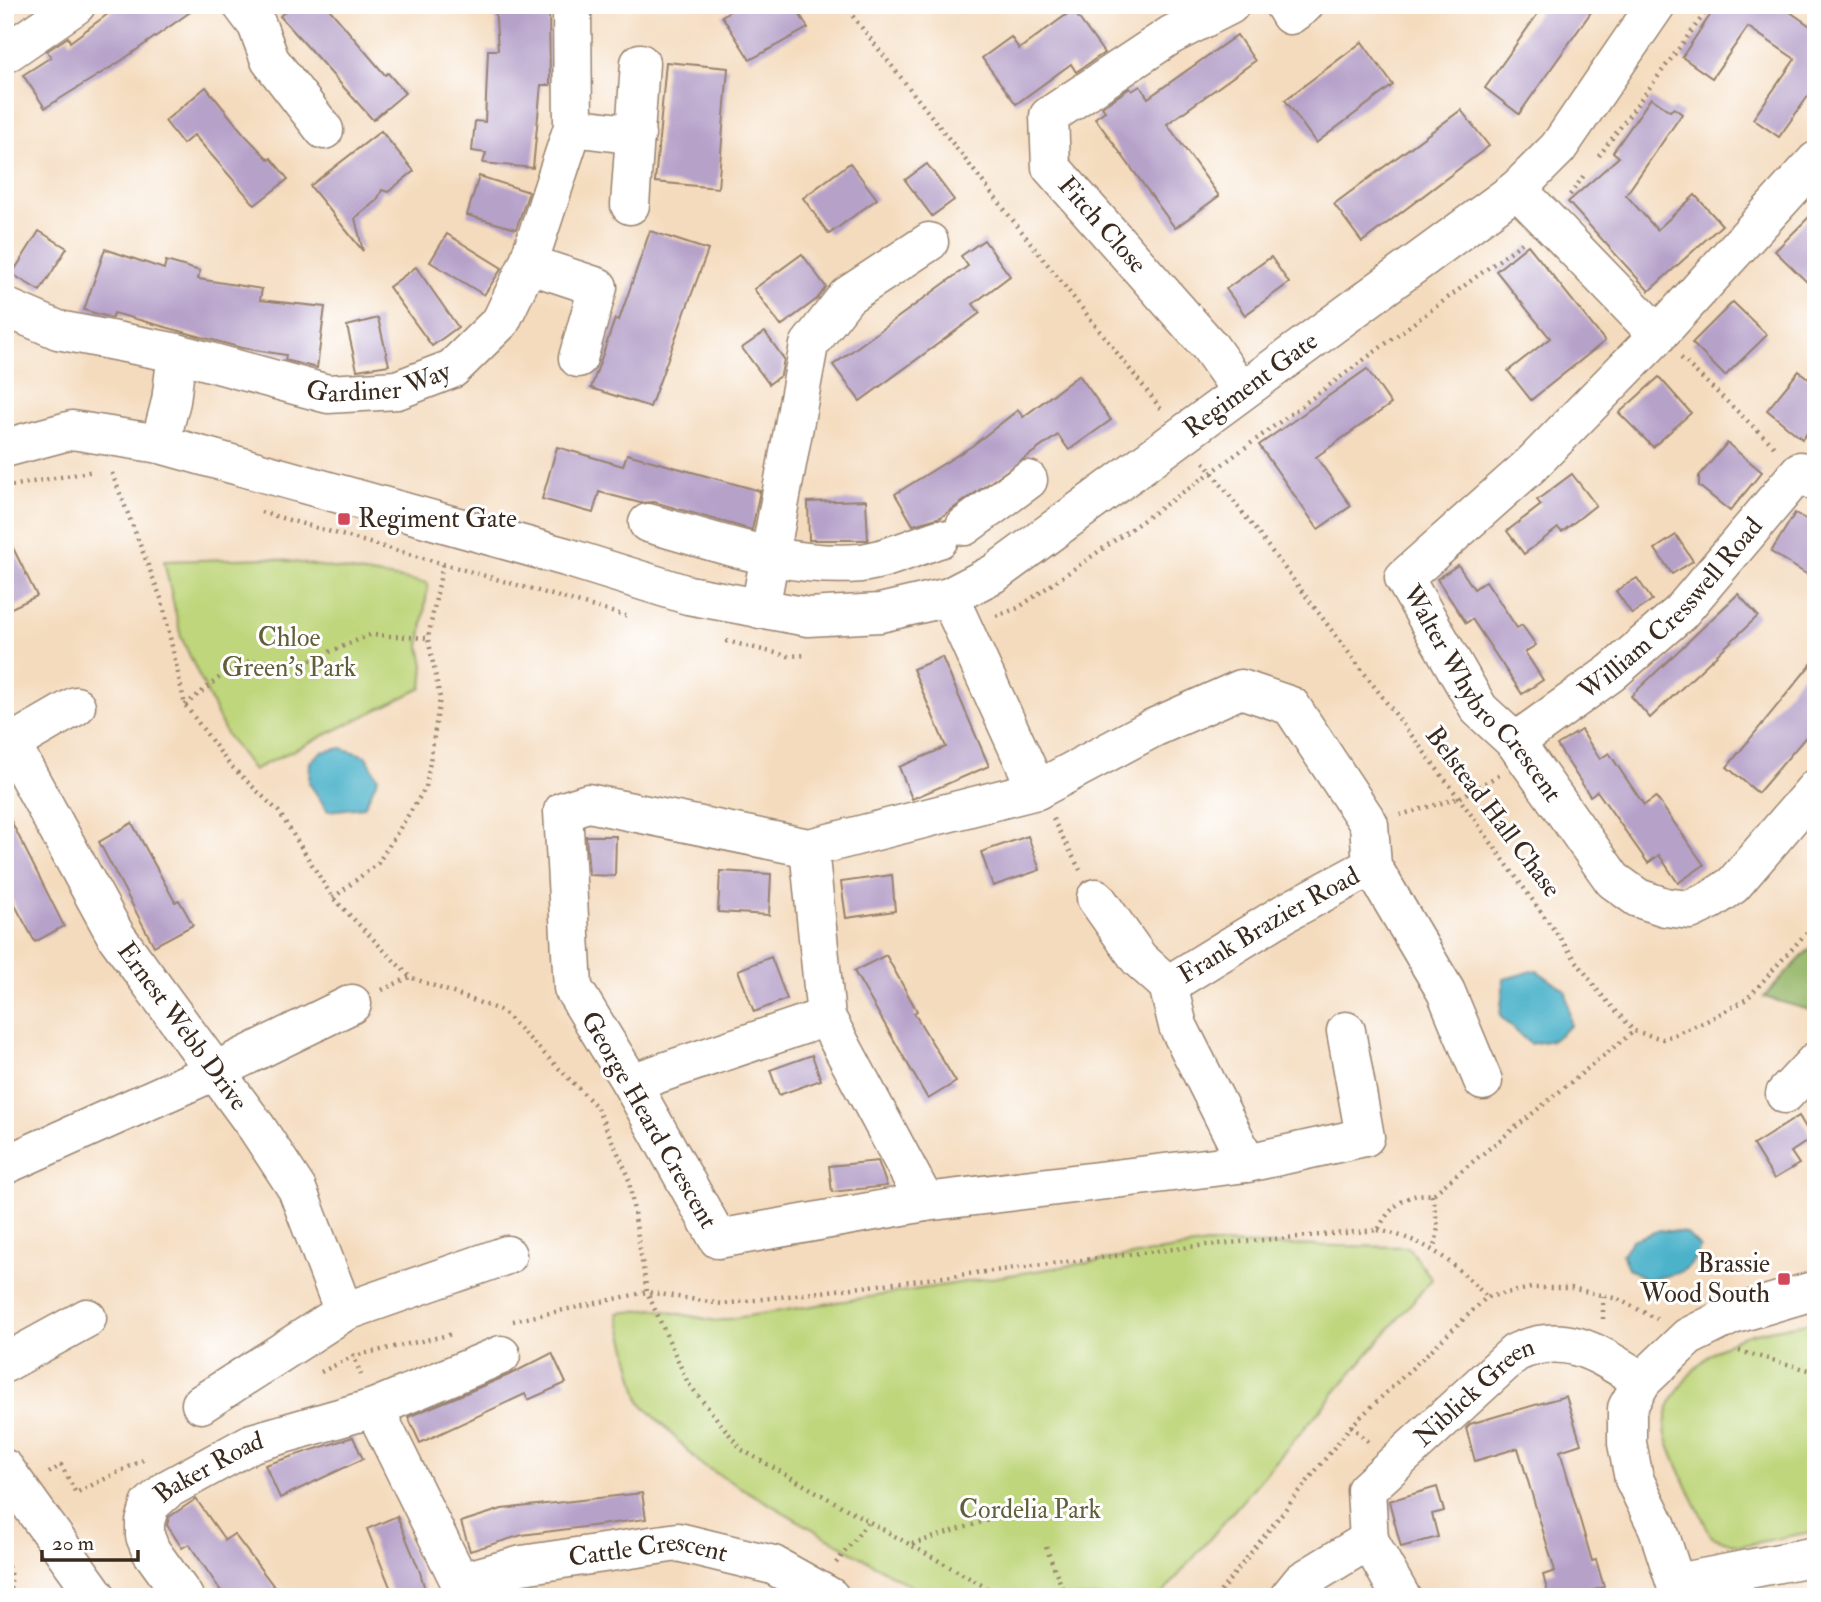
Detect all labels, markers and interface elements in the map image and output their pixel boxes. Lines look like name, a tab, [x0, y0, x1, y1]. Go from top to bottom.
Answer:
street label: Fitch Close	[1051, 170, 1154, 280]
street label: Regiment Gate	[1177, 325, 1324, 445]
street label: Gardiner Way	[302, 355, 456, 410]
place label: Regiment Gate	[358, 503, 517, 535]
marker: Regiment Gate	[336, 511, 352, 527]
street label: William Cresswell Road	[1572, 511, 1770, 707]
street label: Walter Whybro Crescent	[1395, 579, 1569, 808]
park label: Chloe Green's Park	[222, 622, 357, 684]
street label: Belstead Hall Chase	[1418, 720, 1568, 904]
street label: Frank Brazier Road	[1172, 860, 1365, 991]
street label: Ernest Webb Drive	[110, 936, 255, 1117]
street label: George Heard Crescent	[574, 1006, 724, 1234]
place label: Brassie Wood South	[1639, 1248, 1770, 1310]
marker: Brassie Wood South	[1776, 1271, 1792, 1287]
street label: Niblick Green	[1408, 1331, 1539, 1454]
street label: Baker Road	[147, 1425, 267, 1510]
park label: Cordelia Park	[959, 1494, 1101, 1526]
scale bar	[42, 1518, 138, 1562]
street label: Cattle Crescent	[566, 1526, 731, 1574]
text: 20 m	[52, 1530, 94, 1557]

